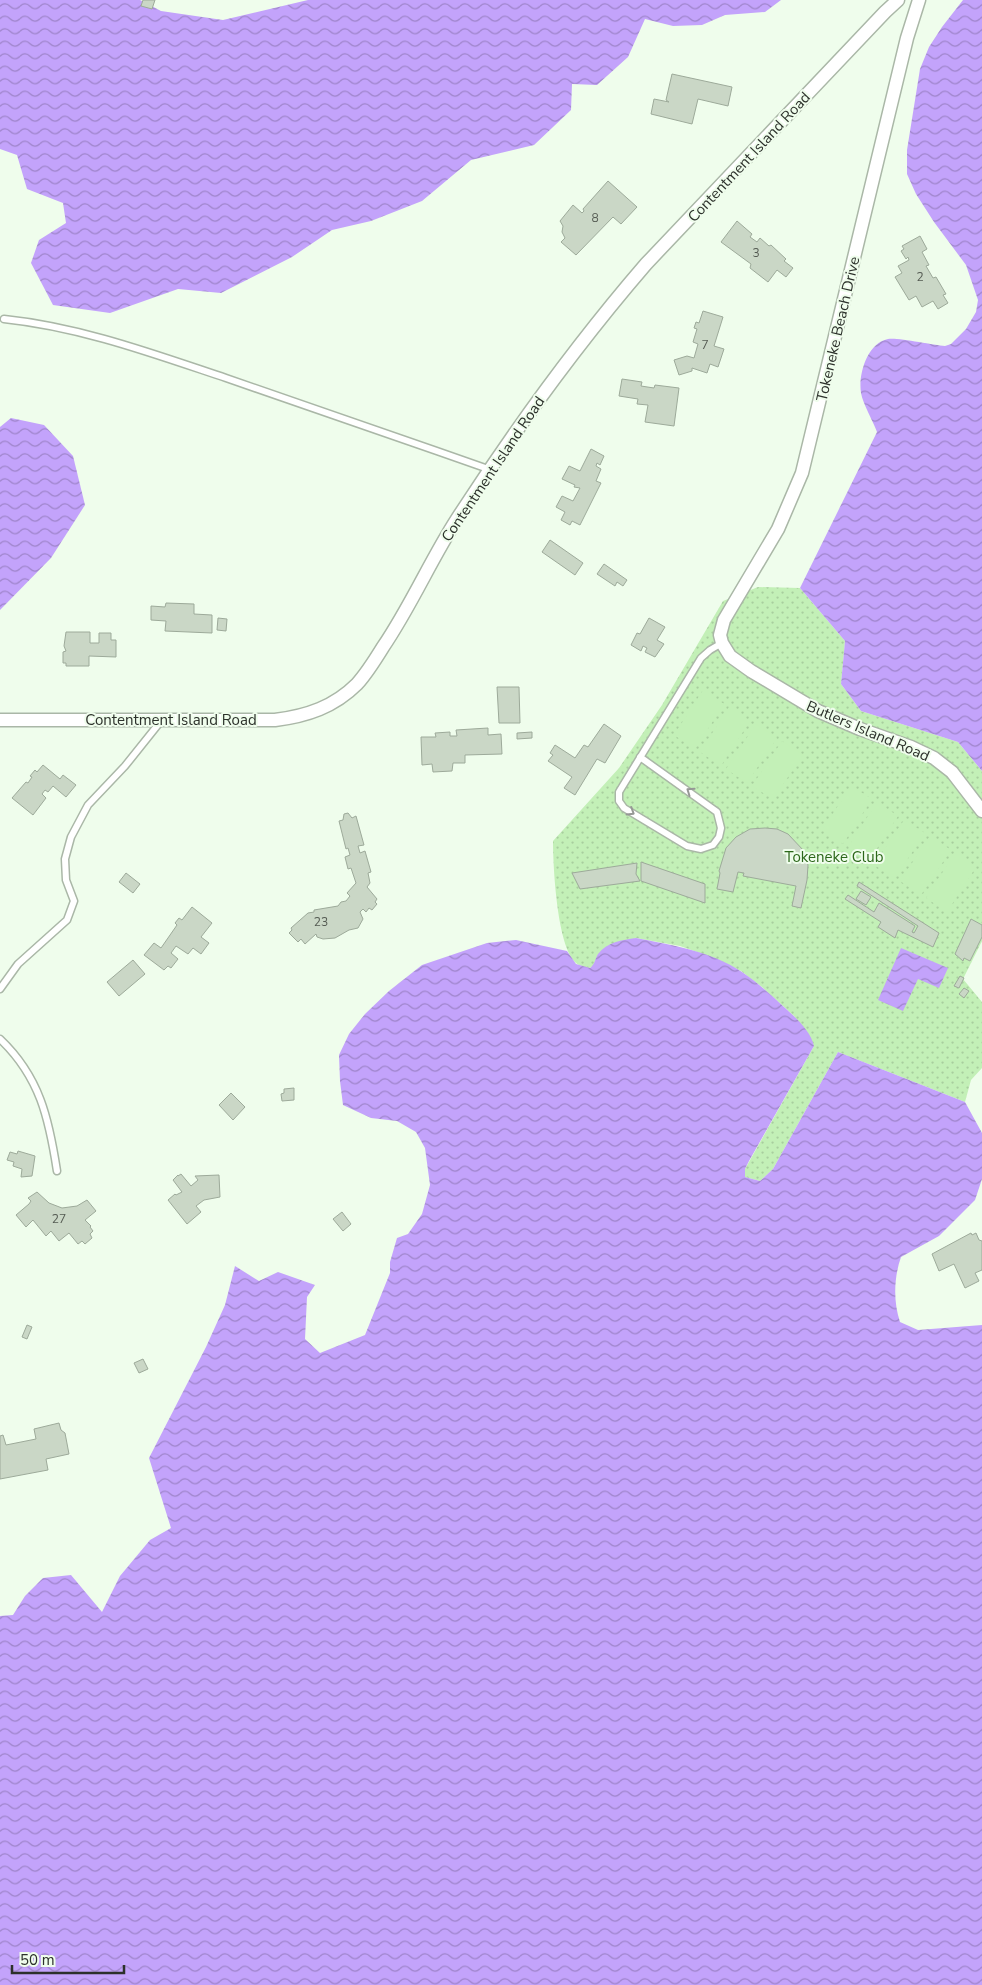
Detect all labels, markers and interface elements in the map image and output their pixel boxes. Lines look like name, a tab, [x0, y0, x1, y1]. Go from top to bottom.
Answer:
street label: Contentment Island Road	[683, 88, 815, 226]
house number: 8	[591, 210, 599, 226]
house number: 3	[752, 245, 760, 261]
street label: Tokeneke Beach Drive	[812, 255, 864, 403]
house number: 2	[916, 269, 924, 285]
house number: 7	[701, 337, 709, 353]
street label: Contentment Island Road	[437, 392, 549, 546]
street label: Butlers Island Road	[803, 696, 933, 766]
street label: Contentment Island Road	[85, 710, 257, 730]
one-way arrow	[686, 788, 696, 797]
one-way arrow	[626, 805, 635, 815]
park label: Tokeneke Club	[785, 847, 884, 867]
house number: 23	[314, 914, 328, 930]
house number: 27	[52, 1211, 66, 1227]
scale bar	[12, 1942, 125, 1974]
text: 50 m	[20, 1950, 55, 1970]

